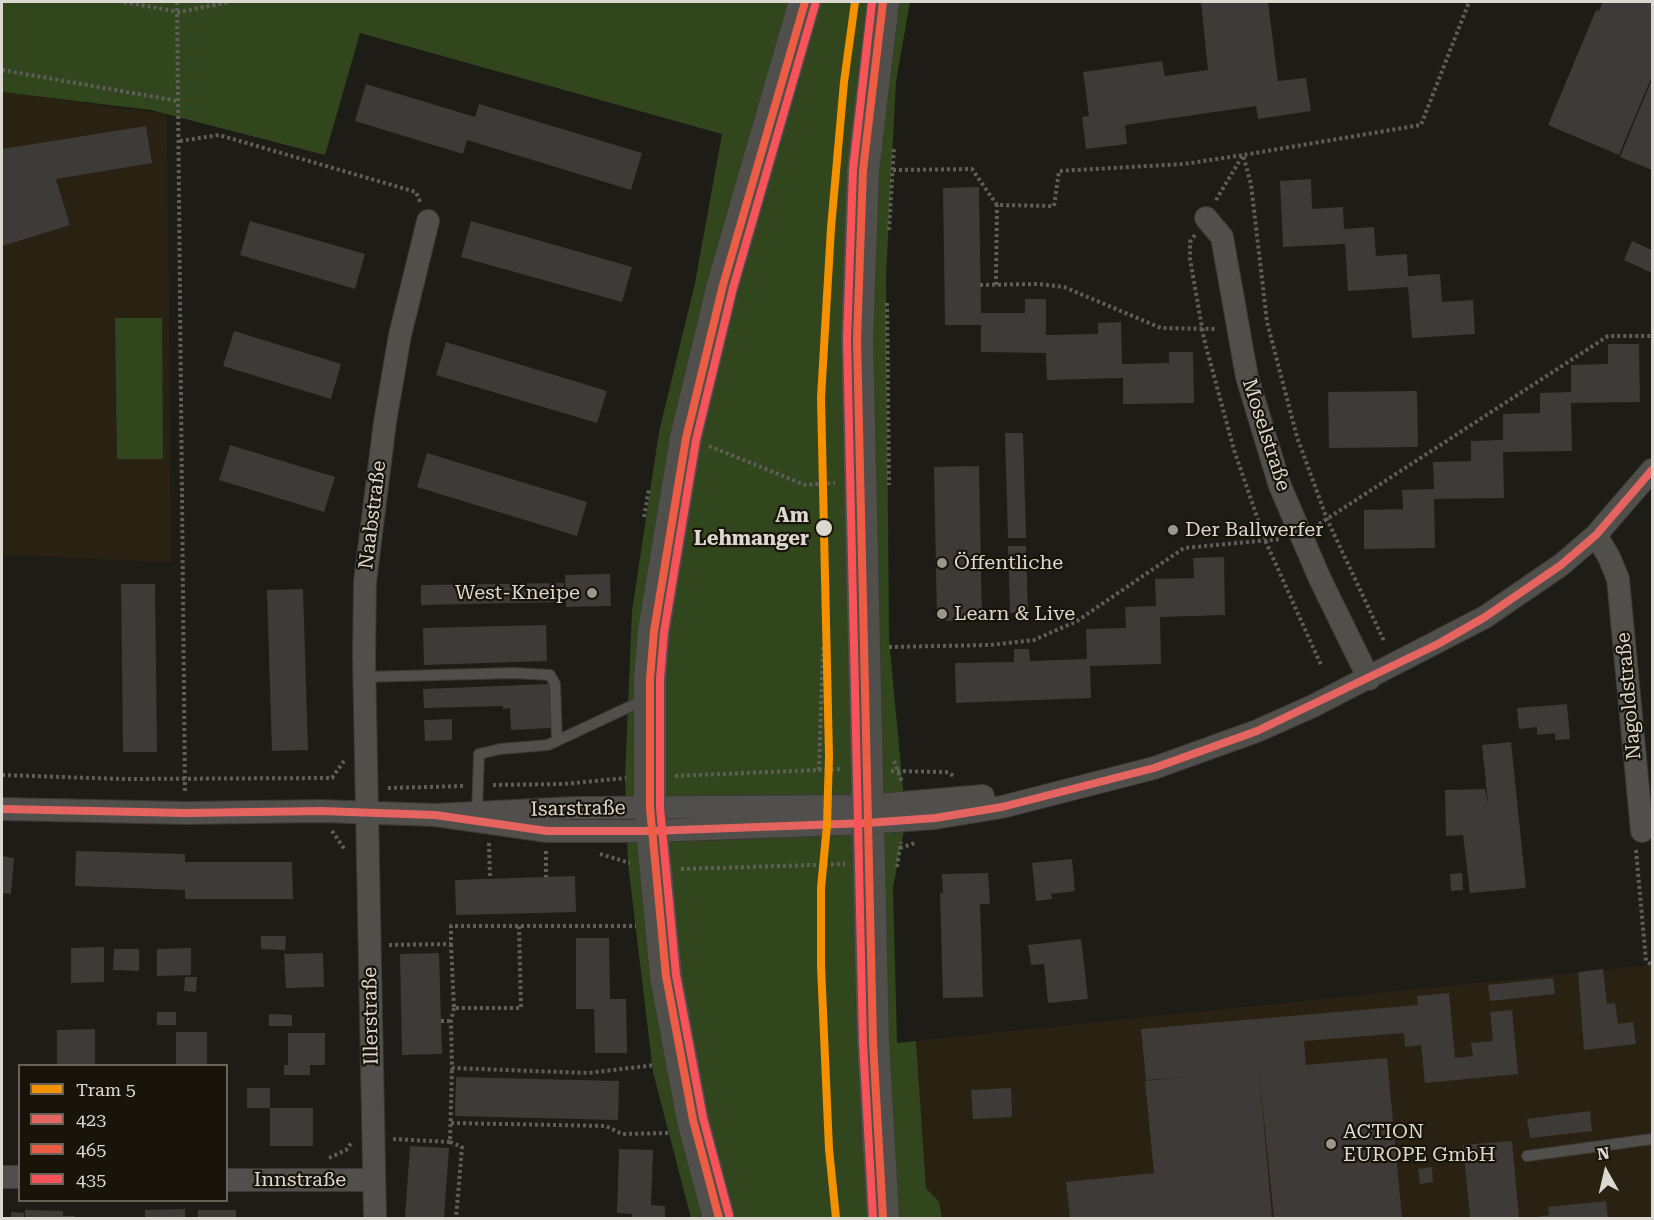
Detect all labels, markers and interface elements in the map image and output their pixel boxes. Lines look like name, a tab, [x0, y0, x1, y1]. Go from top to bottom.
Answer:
street label: Moselstraße	[1237, 376, 1295, 494]
street label: Naabstraße	[354, 459, 392, 571]
place label: Am Lehmanger	[694, 504, 809, 551]
marker: Am Lehmanger	[814, 518, 834, 538]
place label: Der Ballwerfer	[1185, 518, 1324, 542]
marker: Der Ballwerfer	[1166, 523, 1180, 537]
place label: Öffentliche	[954, 551, 1063, 575]
marker: Öffentliche	[935, 556, 949, 570]
place label: West-Kneipe	[455, 581, 580, 605]
marker: West-Kneipe	[585, 586, 599, 600]
place label: Learn & Live	[954, 602, 1075, 626]
marker: Learn & Live	[935, 607, 949, 621]
street label: Nagoldstraße	[1611, 631, 1647, 761]
street label: Isarstraße	[530, 796, 626, 822]
street label: Illerstraße	[358, 967, 384, 1065]
legend	[18, 1064, 228, 1202]
text: Tram 5	[76, 1079, 136, 1100]
text: 423	[76, 1109, 106, 1130]
place label: ACTION EUROPE GmbH	[1343, 1120, 1495, 1167]
marker: ACTION EUROPE GmbH	[1324, 1137, 1338, 1151]
text: 465	[76, 1139, 106, 1160]
north arrow	[1576, 1142, 1636, 1202]
text: N	[1596, 1143, 1611, 1164]
street label: Innstraße	[254, 1168, 346, 1192]
text: 435	[76, 1169, 106, 1190]

